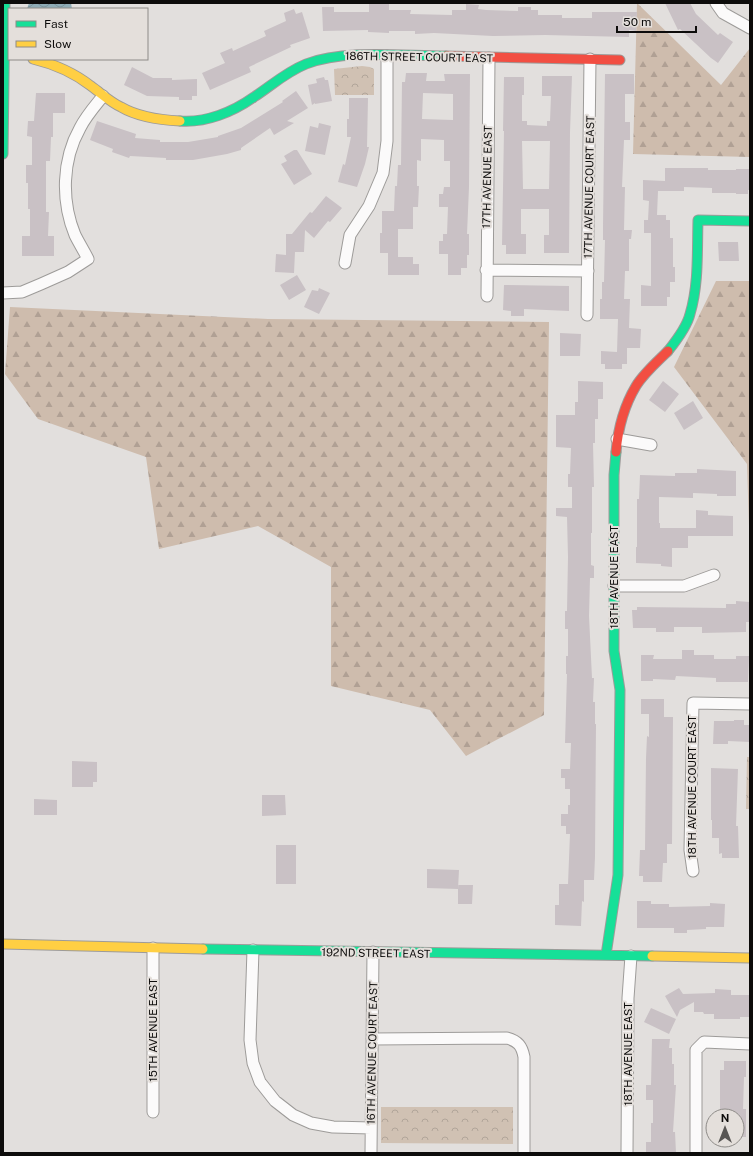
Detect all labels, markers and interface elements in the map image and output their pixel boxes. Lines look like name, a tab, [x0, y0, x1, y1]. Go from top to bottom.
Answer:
legend	[8, 8, 148, 60]
scale bar	[617, 8, 696, 34]
text: 50 m	[623, 15, 651, 29]
text: Fast	[44, 17, 69, 31]
text: Slow	[44, 37, 72, 51]
street label: 186TH STREET COURT EAST	[345, 50, 494, 64]
street label: 17TH AVENUE COURT EAST	[582, 115, 596, 259]
street label: 17TH AVENUE EAST	[480, 125, 494, 229]
street label: 18TH AVENUE EAST	[608, 525, 620, 629]
street label: 18TH AVENUE COURT EAST	[686, 715, 698, 859]
street label: 192ND STREET EAST	[321, 946, 431, 960]
street label: 15TH AVENUE EAST	[147, 978, 159, 1082]
street label: 16TH AVENUE COURT EAST	[365, 981, 379, 1125]
street label: 18TH AVENUE EAST	[622, 1002, 634, 1106]
north arrow	[705, 1108, 745, 1148]
text: N	[721, 1112, 729, 1124]

